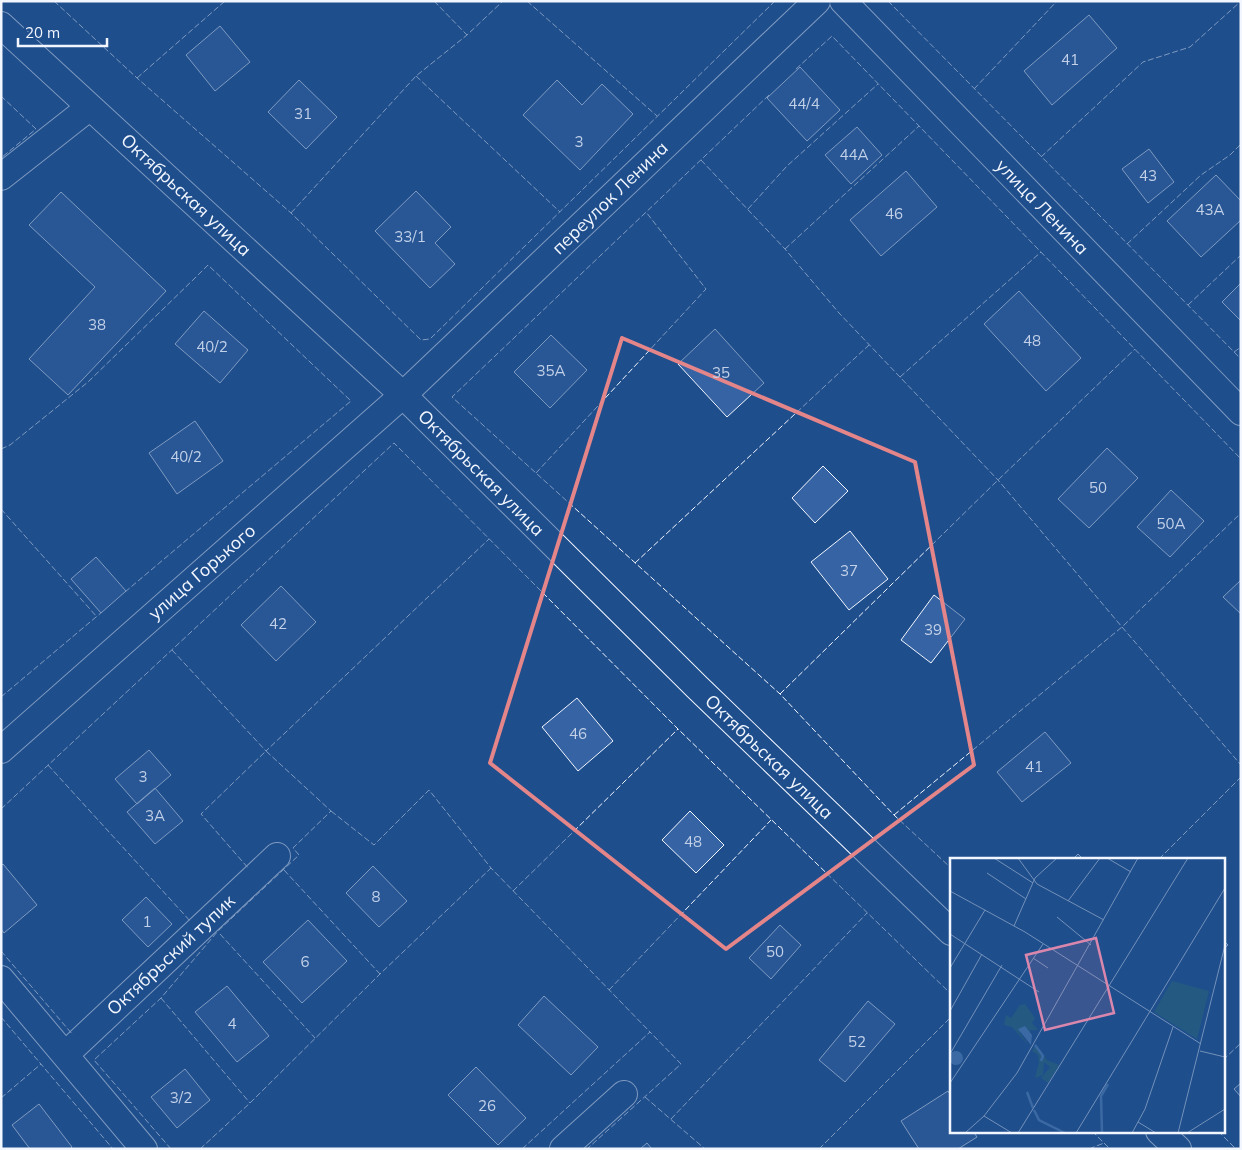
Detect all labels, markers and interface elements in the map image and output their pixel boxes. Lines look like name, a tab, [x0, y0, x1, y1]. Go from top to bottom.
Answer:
scale bar	[18, 15, 106, 47]
text: 20 m	[25, 23, 60, 42]
house number: 41	[1061, 50, 1079, 69]
house number: 44/4	[788, 94, 820, 113]
house number: 31	[294, 104, 312, 123]
street label: Октябрьская улица	[116, 128, 256, 261]
house number: 3	[574, 132, 584, 151]
street label: переулок Ленина	[547, 136, 673, 259]
house number: 44А	[839, 145, 869, 164]
street label: улица Ленина	[991, 154, 1094, 259]
house number: 43	[1139, 166, 1157, 185]
house number: 43А	[1195, 200, 1225, 219]
house number: 46	[885, 204, 903, 223]
house number: 33/1	[394, 227, 426, 246]
house number: 38	[88, 315, 106, 334]
house number: 48	[1023, 331, 1041, 350]
house number: 40/2	[196, 337, 228, 356]
house number: 35А	[536, 361, 566, 380]
house number: 35	[712, 363, 730, 382]
street label: Октябрьская улица	[413, 404, 550, 541]
house number: 40/2	[170, 447, 202, 466]
house number: 50	[1089, 478, 1107, 497]
house number: 50А	[1156, 514, 1186, 533]
street label: улица Горького	[143, 519, 260, 625]
house number: 37	[840, 561, 858, 580]
house number: 42	[269, 614, 287, 633]
house number: 39	[924, 620, 942, 639]
street label: Октябрьская улица	[700, 689, 838, 824]
house number: 46	[569, 724, 587, 743]
house number: 41	[1025, 757, 1043, 776]
house number: 3	[138, 767, 148, 786]
house number: 3А	[145, 806, 165, 825]
house number: 48	[684, 832, 702, 851]
inset map	[950, 858, 1224, 1132]
house number: 8	[371, 887, 381, 906]
street label: Октябрьский тупик	[102, 889, 240, 1020]
house number: 1	[142, 912, 152, 931]
house number: 50	[766, 942, 784, 961]
house number: 6	[300, 952, 310, 971]
house number: 4	[227, 1014, 237, 1033]
house number: 52	[848, 1032, 866, 1051]
house number: 3/2	[170, 1088, 192, 1107]
house number: 26	[478, 1096, 496, 1115]

